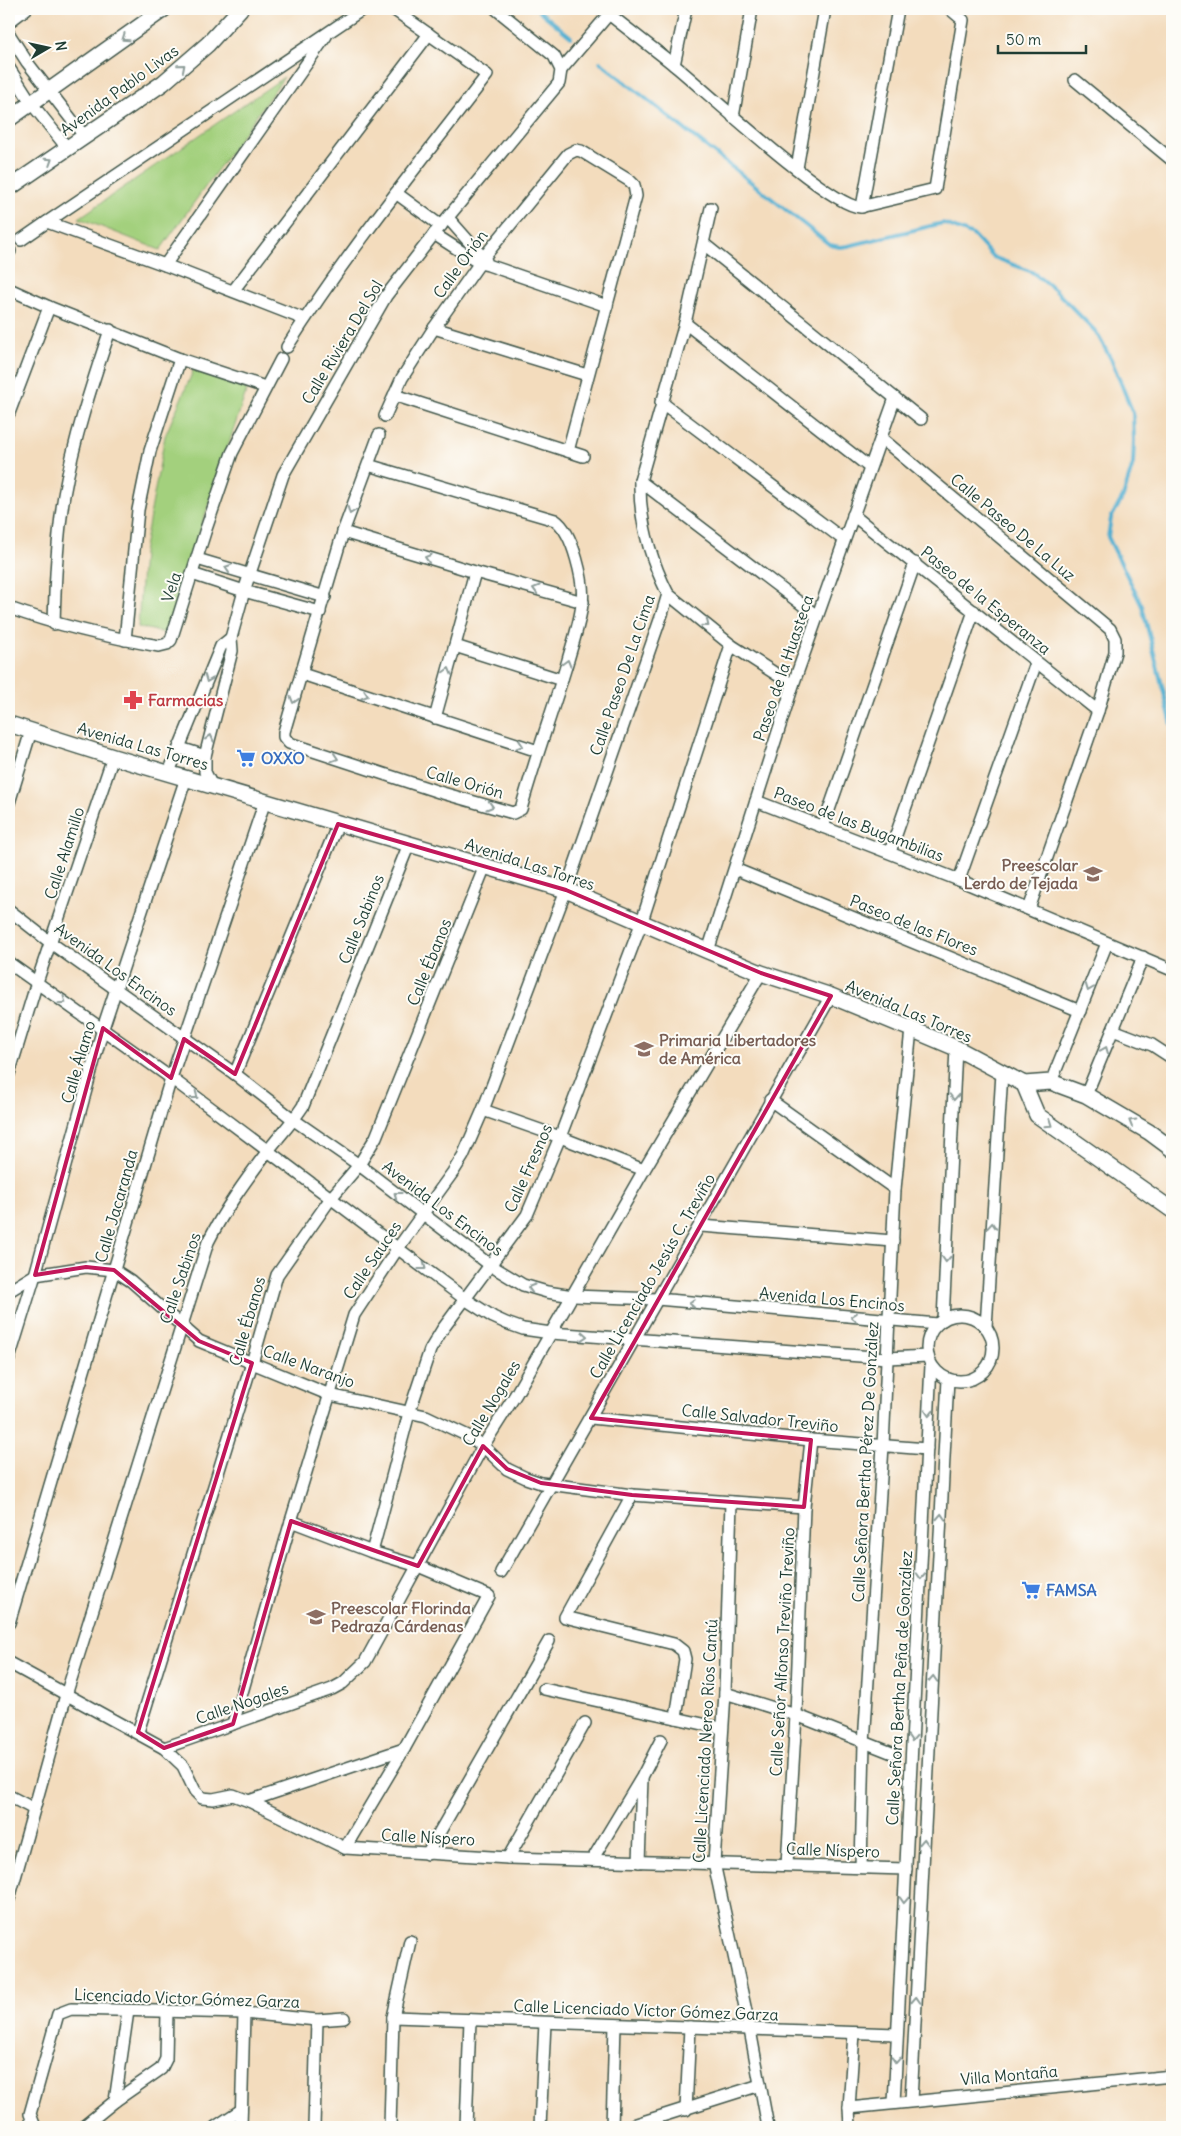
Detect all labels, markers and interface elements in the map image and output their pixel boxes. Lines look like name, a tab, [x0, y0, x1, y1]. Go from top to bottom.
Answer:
north arrow	[22, 22, 72, 72]
scale bar	[998, 22, 1086, 54]
text: 50 m	[1006, 30, 1041, 49]
one-way arrow	[121, 32, 131, 41]
text: N	[51, 40, 70, 52]
street label: Avenida Pablo Livas	[56, 40, 182, 140]
one-way arrow	[176, 64, 185, 73]
one-way arrow	[44, 158, 53, 167]
street label: Calle Orión	[428, 226, 492, 302]
street label: Calle Riviera Del Sol	[297, 276, 387, 408]
street label: Calle Paseo De La Luz	[946, 469, 1080, 585]
one-way arrow	[347, 506, 357, 515]
street label: Paseo de la Esperanza	[917, 541, 1055, 659]
one-way arrow	[425, 554, 433, 564]
one-way arrow	[224, 564, 232, 574]
street label: Vela	[157, 569, 185, 605]
one-way arrow	[532, 585, 540, 595]
street label: Calle Paseo De La Cima	[585, 592, 659, 758]
street label: Paseo de la Huasteca	[749, 592, 817, 744]
one-way arrow	[700, 619, 709, 628]
one-way arrow	[561, 659, 571, 667]
one-way arrow	[442, 667, 452, 675]
one-way arrow	[203, 674, 214, 683]
pharmacy icon: Farmacias	[122, 689, 144, 711]
one-way arrow	[360, 689, 369, 699]
place label: Farmacias	[148, 690, 223, 710]
one-way arrow	[290, 695, 300, 704]
street label: Avenida Las Torres	[75, 718, 211, 774]
one-way arrow	[204, 733, 215, 742]
one-way arrow	[515, 739, 523, 749]
supermarket icon: OXXO	[235, 747, 257, 769]
place label: OXXO	[261, 748, 305, 768]
one-way arrow	[330, 752, 339, 762]
street label: Calle Orión	[424, 761, 506, 803]
street label: Paseo de las Bugambilias	[771, 782, 947, 866]
one-way arrow	[486, 801, 494, 811]
street label: Calle Alamillo	[40, 804, 88, 902]
street label: Avenida Las Torres	[463, 834, 597, 894]
place label: Preescolar Lerdo de Tejada	[964, 855, 1078, 893]
school or university icon: Preescolar Lerdo de Tejada	[1082, 863, 1104, 885]
street label: Calle Sabinos	[334, 871, 388, 967]
street label: Paseo de las Flores	[847, 890, 981, 960]
street label: Calle Ébanos	[402, 916, 456, 1008]
street label: Avenida Los Encinos	[51, 918, 181, 1020]
street label: Avenida Las Torres	[843, 975, 975, 1047]
one-way arrow	[1085, 983, 1095, 992]
one-way arrow	[58, 995, 67, 1004]
street label: Calle Álamo	[57, 1018, 99, 1106]
place label: Primaria Libertadores de América	[659, 1030, 816, 1068]
school or university icon: Primaria Libertadores de América	[633, 1038, 655, 1060]
one-way arrow	[1099, 1046, 1109, 1054]
one-way arrow	[189, 1090, 199, 1099]
one-way arrow	[948, 1093, 959, 1101]
one-way arrow	[1043, 1118, 1053, 1127]
one-way arrow	[1128, 1118, 1137, 1128]
street label: Calle Fresnos	[500, 1121, 556, 1215]
street label: Calle Jacaranda	[90, 1147, 142, 1265]
street label: Avenida Los Encinos	[379, 1156, 507, 1260]
street label: Calle Licenciado Jesús C. Treviño	[585, 1170, 719, 1382]
one-way arrow	[394, 1192, 403, 1201]
street label: Calle Sauces	[339, 1217, 405, 1303]
one-way arrow	[987, 1222, 998, 1230]
street label: Calle Sabinos	[155, 1230, 205, 1326]
one-way arrow	[940, 1255, 951, 1263]
one-way arrow	[417, 1261, 426, 1269]
street label: Calle Ébanos	[225, 1274, 269, 1368]
one-way arrow	[527, 1283, 535, 1293]
street label: Avenida Los Encinos	[758, 1283, 906, 1315]
one-way arrow	[688, 1297, 696, 1308]
one-way arrow	[850, 1312, 858, 1323]
street label: Calle Señora Bertha Pérez De González	[848, 1321, 882, 1603]
one-way arrow	[580, 1330, 588, 1341]
street label: Calle Naranjo	[260, 1340, 358, 1392]
street label: Calle Nogales	[458, 1356, 524, 1450]
street label: Calle Salvador Treviño	[680, 1400, 840, 1436]
one-way arrow	[923, 1410, 934, 1418]
one-way arrow	[936, 1513, 947, 1521]
street label: Calle Señor Alfonso Treviño Treviño	[765, 1527, 799, 1777]
street label: Calle Señora Bertha Peña de González	[882, 1550, 916, 1826]
one-way arrow	[915, 1572, 926, 1580]
supermarket icon: FAMSA	[1020, 1579, 1042, 1601]
place label: FAMSA	[1046, 1580, 1097, 1600]
place label: Preescolar Florinda Pedraza Cárdenas	[331, 1598, 471, 1636]
school or university icon: Preescolar Florinda Pedraza Cárdenas	[305, 1606, 327, 1628]
street label: Calle Licenciado Nereo Ríos Cantú	[689, 1618, 721, 1864]
one-way arrow	[927, 1675, 938, 1683]
street label: Calle Nogales	[193, 1678, 291, 1728]
one-way arrow	[907, 1734, 918, 1742]
street label: Calle Níspero	[380, 1825, 476, 1849]
one-way arrow	[918, 1837, 929, 1845]
street label: Calle Níspero	[786, 1838, 880, 1862]
one-way arrow	[899, 1896, 910, 1904]
street label: Licenciado Victor Gómez Garza	[74, 1984, 300, 2012]
street label: Calle Licenciado Víctor Gómez Garza	[513, 1995, 779, 2025]
one-way arrow	[910, 1995, 921, 2003]
one-way arrow	[891, 2056, 902, 2064]
street label: Villa Montaña	[960, 2061, 1058, 2089]

